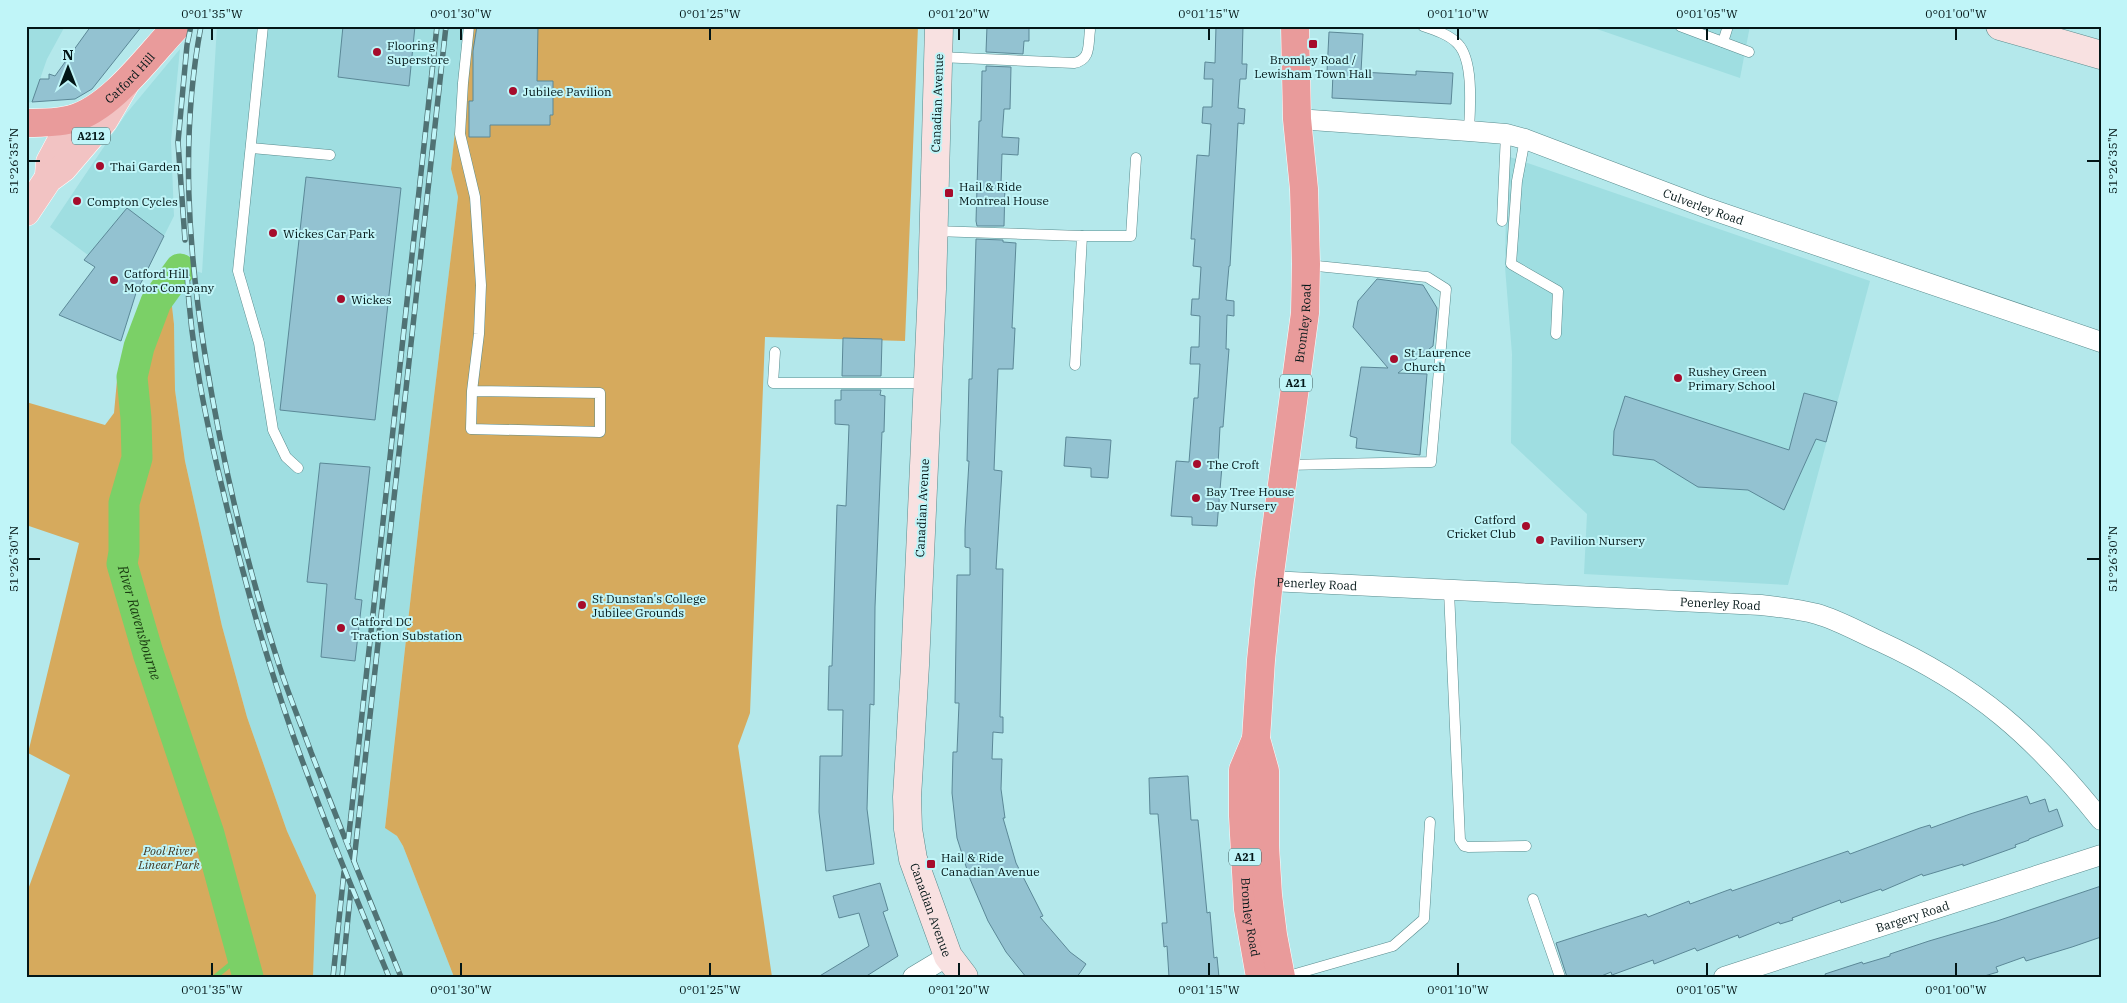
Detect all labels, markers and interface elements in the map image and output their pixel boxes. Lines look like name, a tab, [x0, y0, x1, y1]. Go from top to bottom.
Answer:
text: 0°01'35"W	[181, 6, 243, 21]
text: 0°01'30"W	[430, 6, 492, 21]
text: 0°01'25"W	[679, 6, 741, 21]
text: 0°01'20"W	[928, 6, 990, 21]
text: 0°01'15"W	[1178, 6, 1240, 21]
text: 0°01'10"W	[1427, 6, 1489, 21]
text: 0°01'05"W	[1676, 6, 1738, 21]
text: 0°01'00"W	[1925, 6, 1987, 21]
place label: Flooring Superstore	[387, 38, 449, 67]
marker: Bromley Road / Lewisham Town Hall	[1307, 38, 1319, 50]
north arrow	[42, 42, 92, 92]
text: N	[62, 46, 74, 64]
marker: Flooring Superstore	[371, 46, 383, 58]
street label: Catford Hill	[101, 49, 158, 106]
place label: Bromley Road / Lewisham Town Hall	[1254, 52, 1372, 81]
street label: Canadian Avenue	[928, 53, 946, 153]
place label: Jubilee Pavilion	[523, 84, 612, 99]
marker: Jubilee Pavilion	[507, 85, 519, 97]
text: 51°26'35"N	[6, 128, 21, 194]
road number: A212	[72, 128, 110, 144]
text: 51°26'35"N	[2105, 128, 2120, 194]
place label: Thai Garden	[110, 159, 181, 174]
marker: Thai Garden	[94, 160, 106, 172]
place label: Hail & Ride Montreal House	[959, 179, 1049, 208]
street label: Culverley Road	[1661, 185, 1746, 228]
marker: Hail & Ride Montreal House	[943, 187, 955, 199]
place label: Compton Cycles	[87, 194, 178, 209]
marker: Compton Cycles	[71, 195, 83, 207]
place label: Wickes Car Park	[283, 226, 375, 241]
marker: Wickes Car Park	[267, 227, 279, 239]
place label: Catford Hill Motor Company	[124, 266, 215, 295]
marker: Catford Hill Motor Company	[108, 274, 120, 286]
street label: Bromley Road	[1291, 284, 1313, 364]
place label: Wickes	[351, 292, 392, 307]
marker: Wickes	[335, 293, 347, 305]
place label: St Laurence Church	[1404, 345, 1471, 374]
marker: St Laurence Church	[1388, 353, 1400, 365]
place label: Rushey Green Primary School	[1688, 364, 1776, 393]
marker: Rushey Green Primary School	[1672, 372, 1684, 384]
road number: A21	[1280, 374, 1312, 392]
place label: The Croft	[1207, 457, 1260, 472]
street label: Canadian Avenue	[912, 458, 932, 558]
marker: The Croft	[1191, 458, 1203, 470]
place label: Bay Tree House Day Nursery	[1206, 484, 1294, 513]
marker: Bay Tree House Day Nursery	[1190, 492, 1202, 504]
place label: Catford Cricket Club	[1447, 512, 1516, 541]
marker: Catford Cricket Club	[1520, 520, 1532, 532]
text: 51°26'30"N	[6, 526, 21, 592]
text: 51°26'30"N	[2105, 526, 2120, 592]
place label: Pavilion Nursery	[1550, 533, 1646, 548]
marker: Pavilion Nursery	[1534, 534, 1546, 546]
water label: River Ravensbourne	[114, 562, 166, 683]
street label: Penerley Road	[1276, 574, 1358, 593]
place label: St Dunstan's College Jubilee Grounds	[592, 591, 706, 620]
street label: Penerley Road	[1680, 594, 1761, 612]
marker: St Dunstan's College Jubilee Grounds	[576, 599, 588, 611]
place label: Catford DC Traction Substation	[351, 614, 463, 643]
marker: Catford DC Traction Substation	[335, 622, 347, 634]
park label: Pool River Linear Park	[137, 843, 200, 872]
road number: A21	[1229, 849, 1261, 866]
place label: Hail & Ride Canadian Avenue	[941, 850, 1040, 879]
marker: Hail & Ride Canadian Avenue	[925, 858, 937, 870]
street label: Canadian Avenue	[907, 861, 955, 959]
street label: Bromley Road	[1239, 877, 1264, 958]
street label: Bargery Road	[1874, 897, 1951, 935]
text: 0°01'35"W	[181, 982, 243, 997]
text: 0°01'30"W	[430, 982, 492, 997]
text: 0°01'25"W	[679, 982, 741, 997]
text: 0°01'20"W	[928, 982, 990, 997]
text: 0°01'15"W	[1178, 982, 1240, 997]
text: 0°01'10"W	[1427, 982, 1489, 997]
text: 0°01'05"W	[1676, 982, 1738, 997]
text: 0°01'00"W	[1925, 982, 1987, 997]

